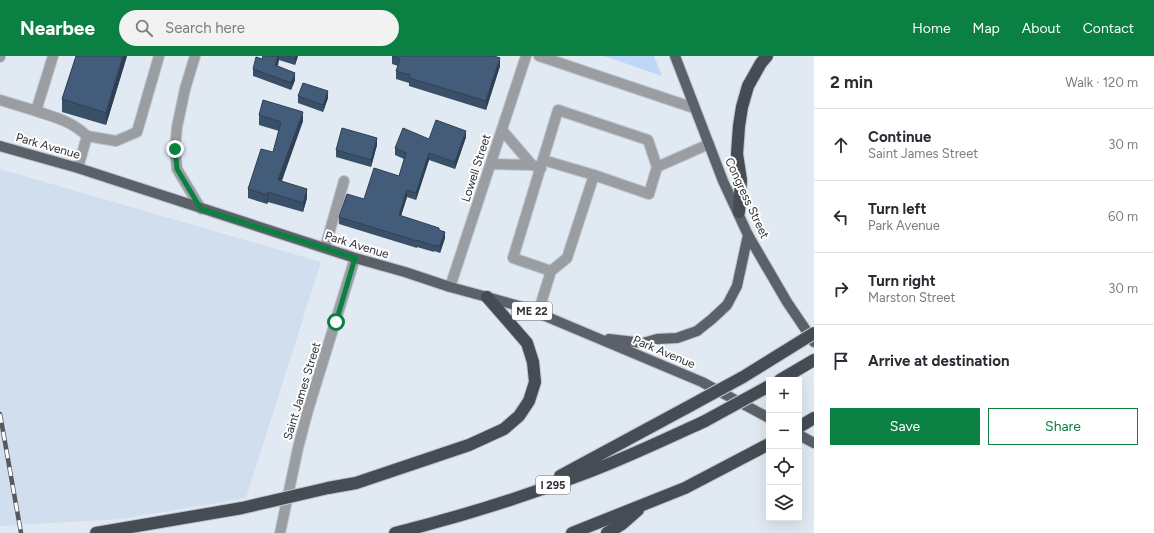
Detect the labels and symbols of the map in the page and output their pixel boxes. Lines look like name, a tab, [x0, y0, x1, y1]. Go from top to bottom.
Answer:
street label: Park Avenue	[14, 130, 82, 162]
street label: Lowell Street	[458, 132, 494, 204]
route end	[166, 140, 184, 158]
street label: Congress Street	[722, 155, 772, 241]
street label: Park Avenue	[323, 229, 391, 262]
road number: ME 22	[512, 302, 552, 320]
route start	[327, 313, 345, 331]
street label: Park Avenue	[631, 333, 698, 372]
street label: Saint James Street	[280, 340, 324, 442]
road number: I 295	[536, 476, 570, 494]

